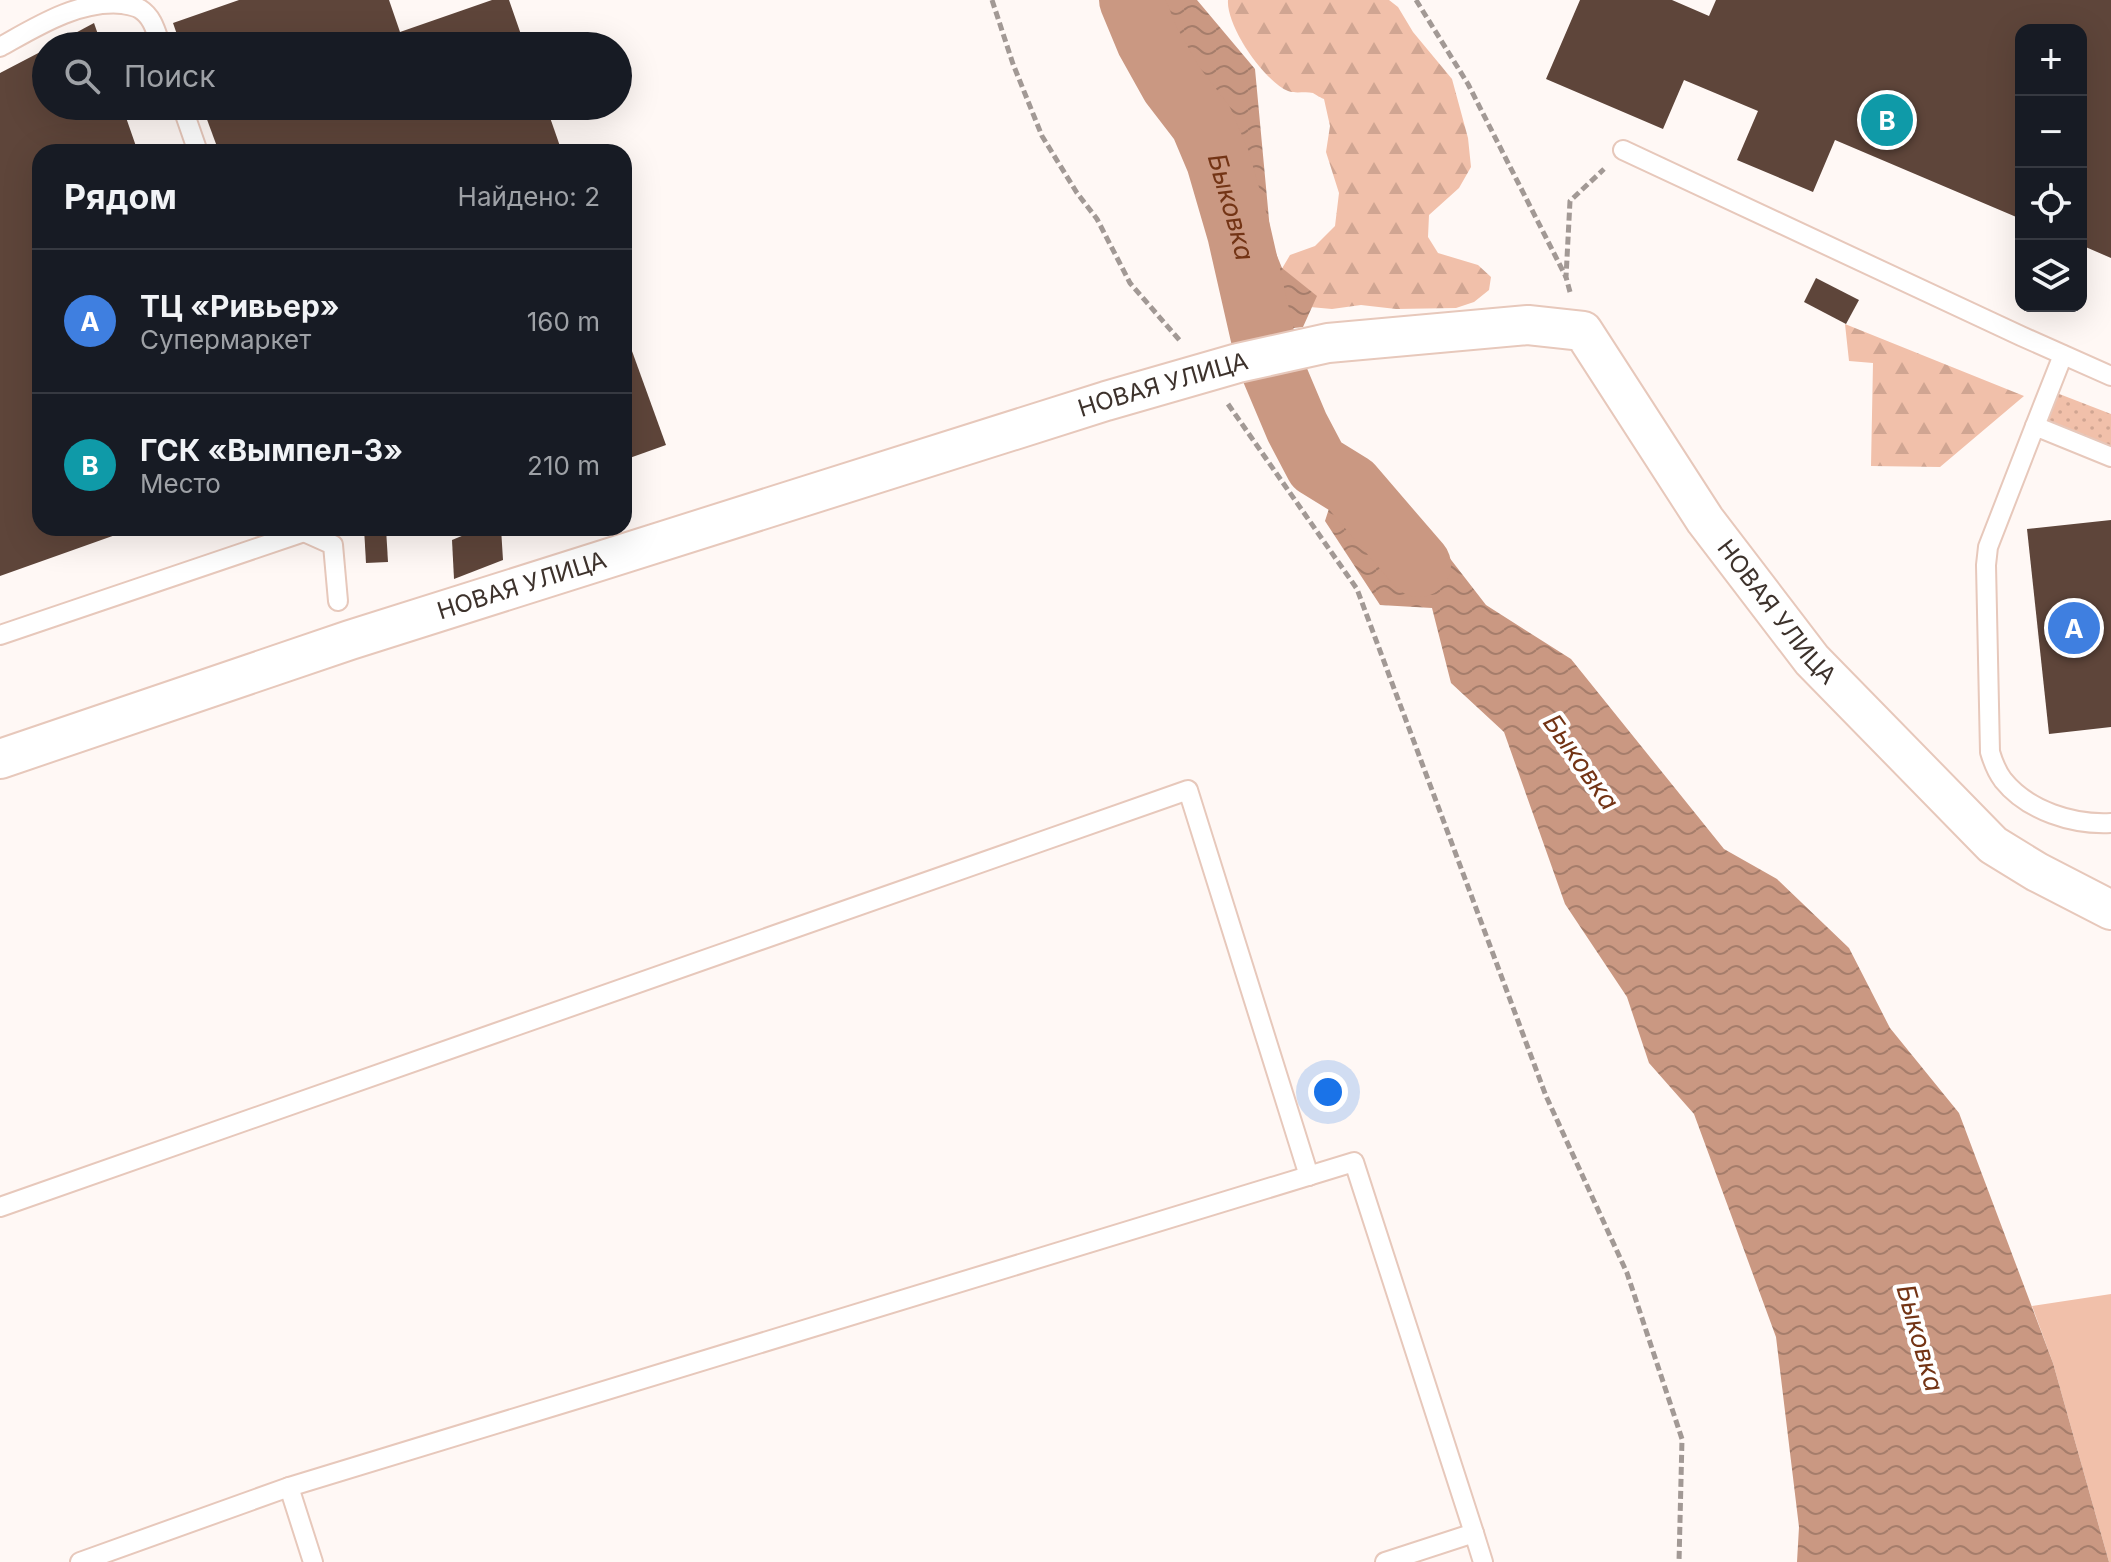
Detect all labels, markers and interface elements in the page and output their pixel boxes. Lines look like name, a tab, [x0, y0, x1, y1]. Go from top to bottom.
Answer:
map controls	[2015, 24, 2087, 312]
button: +	[2015, 24, 2087, 96]
search box	[32, 32, 632, 120]
icon: search	[60, 54, 104, 98]
text: Поиск	[124, 58, 215, 94]
pin: B	[1861, 90, 1913, 150]
button: −	[2015, 96, 2087, 168]
water label: Быковка	[1202, 150, 1261, 264]
button: locate	[2015, 168, 2087, 240]
text: Рядом	[64, 176, 177, 217]
text: Найдено: 2	[458, 181, 600, 212]
button: layers	[2015, 240, 2087, 312]
text: ТЦ «Ривьер»	[140, 288, 340, 324]
text: A	[80, 306, 100, 337]
text: 160 m	[527, 306, 600, 337]
text: Супермаркет	[140, 324, 311, 355]
street label: НОВАЯ УЛИЦА	[1074, 346, 1251, 423]
text: ГСК «Вымпел-3»	[140, 432, 403, 468]
text: B	[81, 450, 99, 481]
text: 210 m	[527, 450, 600, 481]
text: Место	[140, 468, 221, 499]
street label: НОВАЯ УЛИЦА	[1711, 534, 1843, 690]
street label: НОВАЯ УЛИЦА	[434, 545, 610, 625]
pin: A	[2048, 598, 2100, 658]
water label: Быковка	[1537, 708, 1626, 816]
your location	[1308, 1072, 1348, 1112]
water label: Быковка	[1890, 1281, 1951, 1395]

